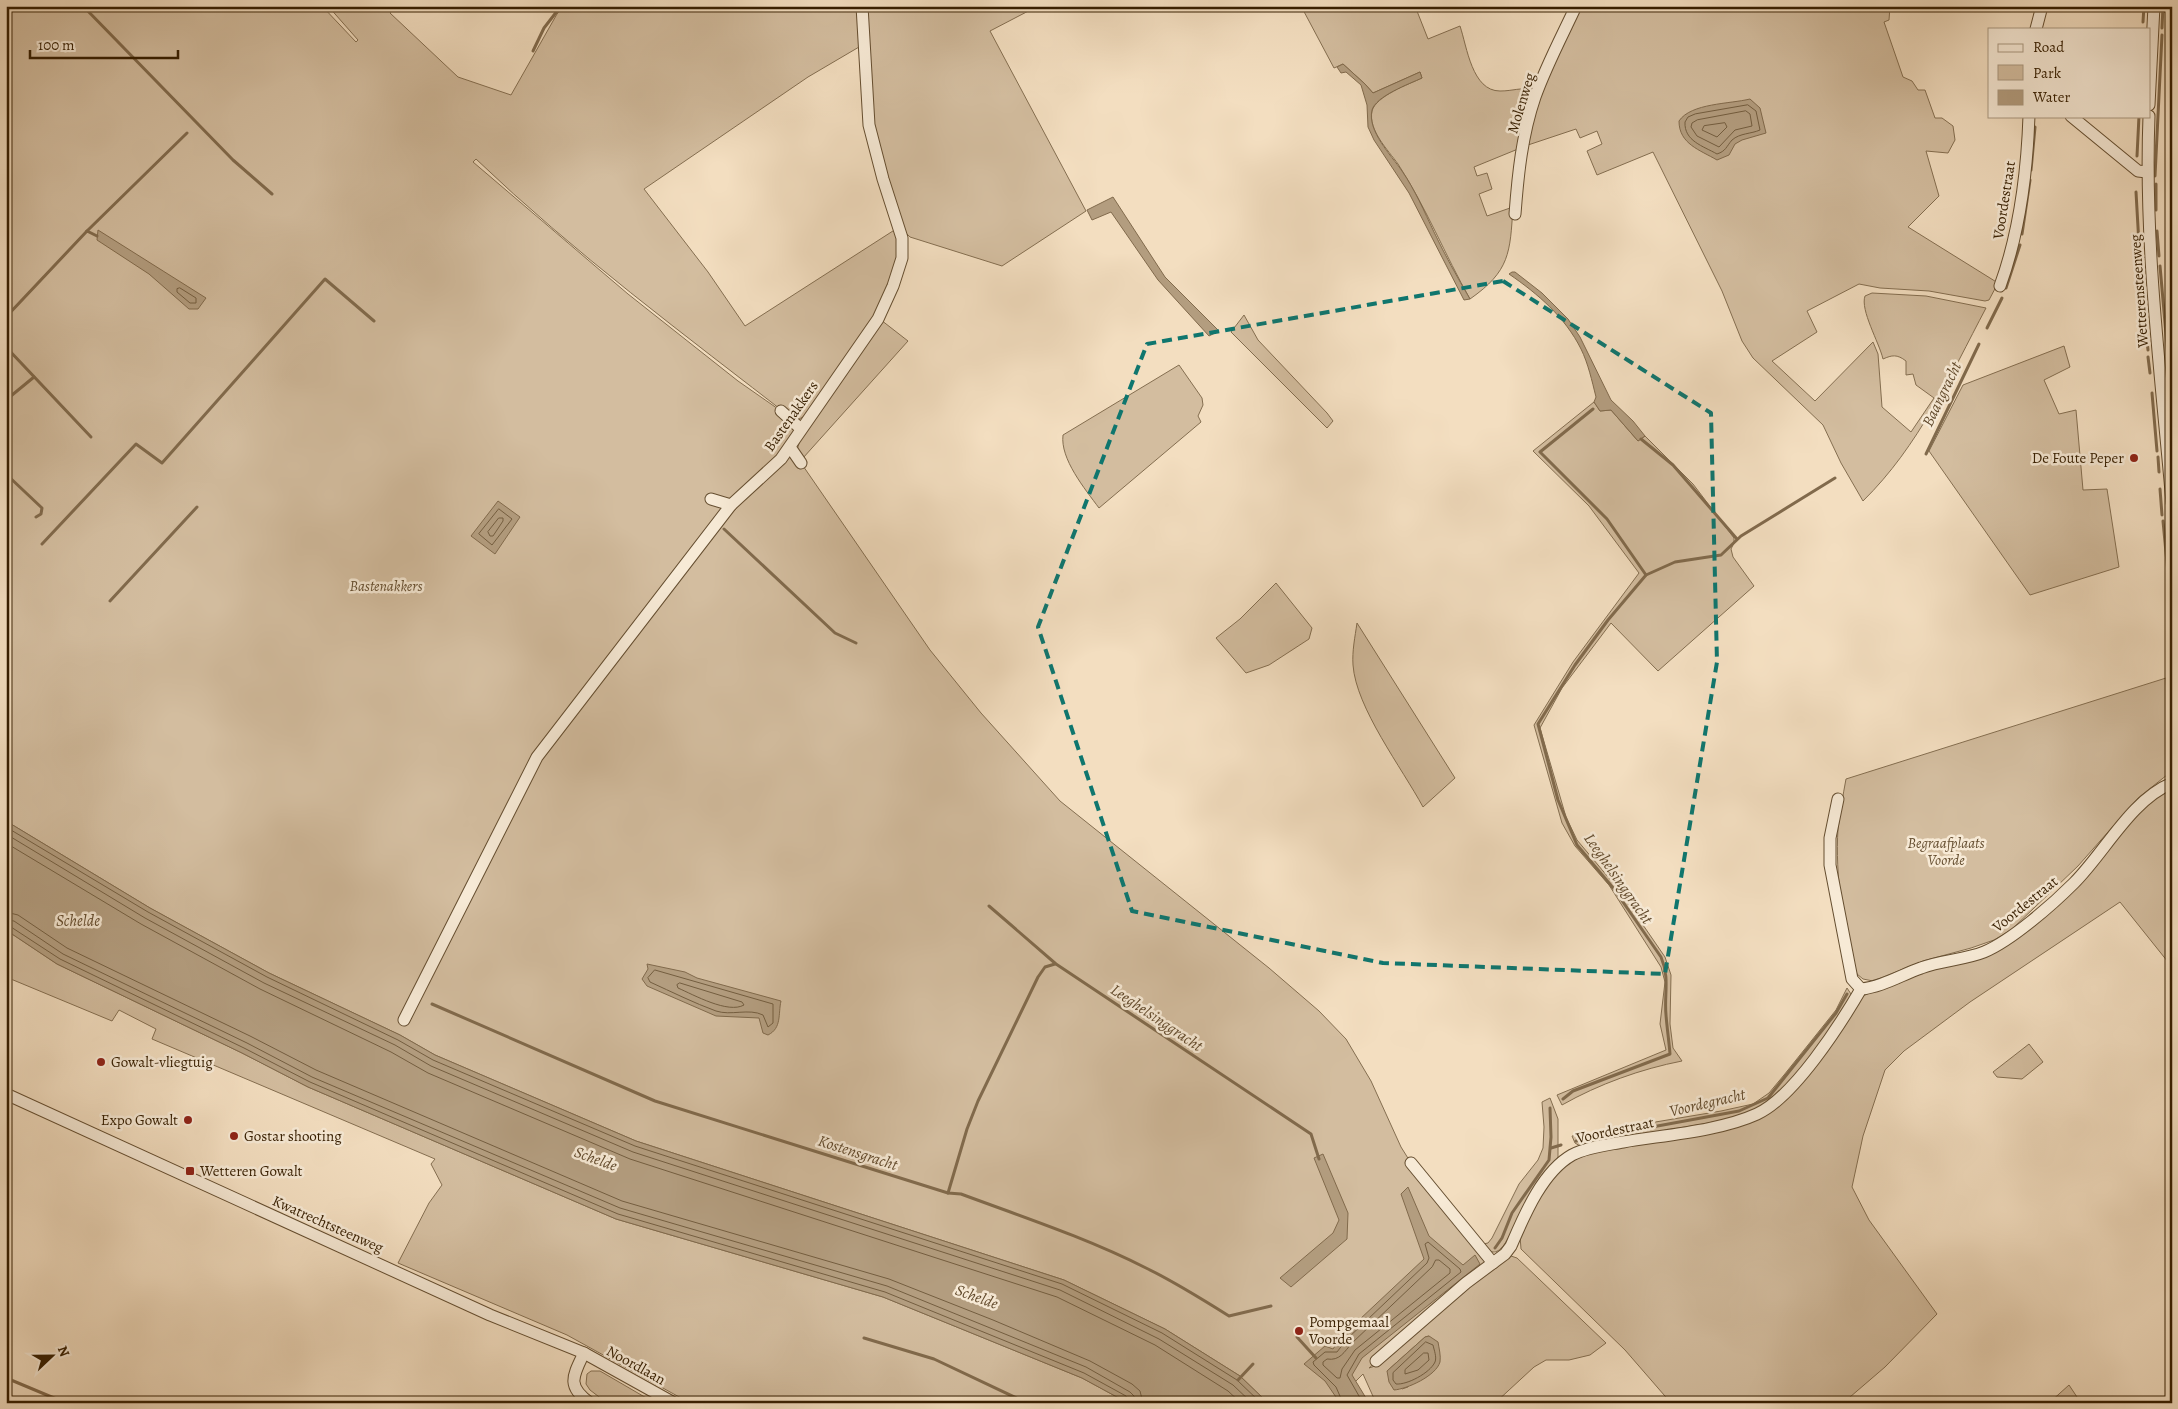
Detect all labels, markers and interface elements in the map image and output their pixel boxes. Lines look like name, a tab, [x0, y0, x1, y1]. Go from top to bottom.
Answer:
scale bar	[30, 28, 178, 60]
legend	[1988, 28, 2150, 118]
text: 100 m	[38, 35, 75, 55]
text: Road	[2033, 37, 2065, 57]
text: Park	[2033, 63, 2062, 83]
street label: Molenweg	[1502, 70, 1540, 136]
text: Water	[2032, 87, 2070, 107]
street label: Voordestraat	[1988, 159, 2020, 241]
street label: Wetterensteenweg	[2125, 233, 2153, 349]
water label: Baangracht	[1917, 357, 1968, 430]
street label: Bastenakkers	[759, 377, 823, 455]
place label: De Foute Peper	[2032, 448, 2124, 468]
marker: De Foute Peper	[2128, 452, 2140, 464]
park label: Bastenakkers	[349, 576, 423, 596]
water label: Leeghelsinggracht	[1579, 829, 1658, 930]
park label: Begraafplaats Voorde	[1908, 833, 1984, 870]
street label: Voordestraat	[1987, 871, 2062, 937]
water label: Schelde	[56, 910, 100, 932]
water label: Leeghelsinggracht	[1106, 979, 1208, 1057]
place label: Gowalt-vliegtuig	[111, 1052, 213, 1072]
marker: Gowalt-vliegtuig	[95, 1056, 107, 1068]
water label: Voordegracht	[1667, 1083, 1749, 1122]
place label: Expo Gowalt	[101, 1110, 178, 1130]
street label: Voordestraat	[1573, 1112, 1656, 1148]
marker: Expo Gowalt	[182, 1114, 194, 1126]
place label: Gostar shooting	[244, 1126, 342, 1146]
marker: Gostar shooting	[228, 1130, 240, 1142]
water label: Kostensgracht	[815, 1130, 902, 1177]
water label: Schelde	[571, 1141, 620, 1177]
place label: Wetteren Gowalt	[199, 1161, 303, 1181]
marker: Wetteren Gowalt	[184, 1165, 196, 1177]
street label: Kwatrechtsteenweg	[269, 1191, 387, 1258]
water label: Schelde	[952, 1279, 1001, 1315]
place label: Pompgemaal Voorde	[1308, 1312, 1389, 1349]
marker: Pompgemaal Voorde	[1293, 1325, 1305, 1337]
north arrow	[28, 1332, 78, 1382]
street label: Noordlaan	[603, 1341, 669, 1389]
text: N	[53, 1343, 74, 1360]

